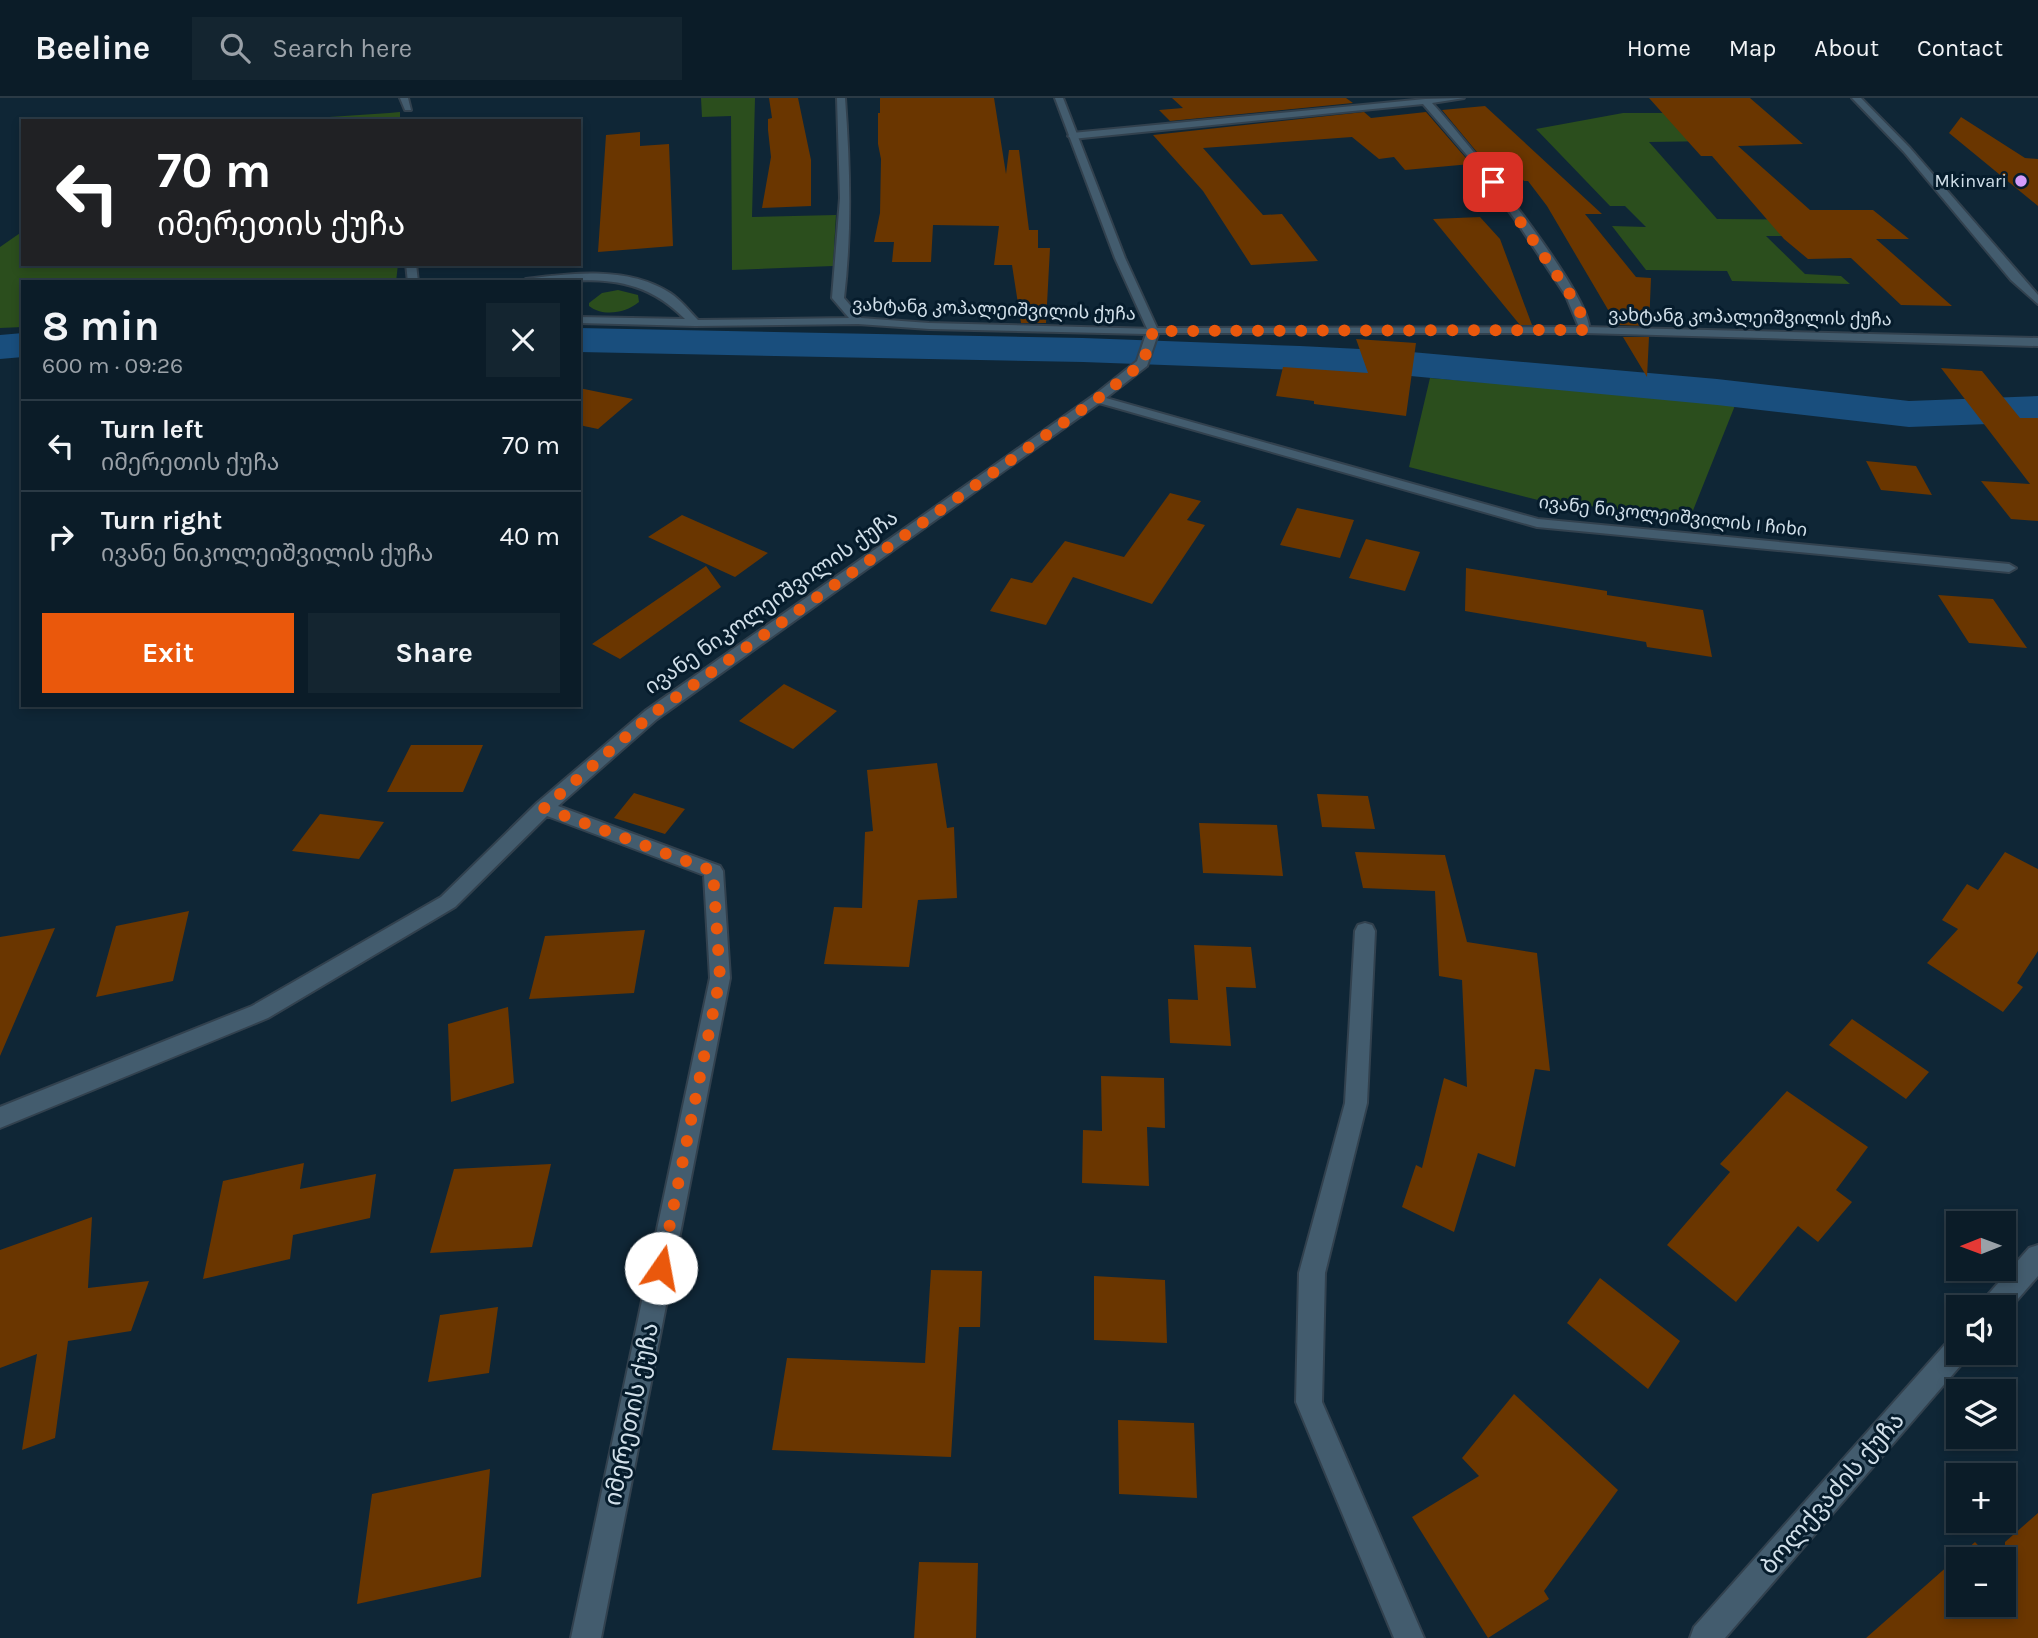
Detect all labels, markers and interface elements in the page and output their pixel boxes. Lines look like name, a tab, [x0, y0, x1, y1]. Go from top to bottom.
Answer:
search box	[192, 17, 682, 80]
text: Beeline	[35, 29, 150, 67]
icon: search	[216, 29, 254, 67]
text: Search here	[272, 33, 412, 64]
text: Home	[1627, 34, 1691, 62]
text: Map	[1729, 34, 1776, 62]
text: About	[1814, 34, 1879, 62]
text: Contact	[1917, 34, 2003, 62]
text: 70 m	[157, 142, 271, 199]
icon: left	[42, 147, 133, 238]
pin	[1463, 152, 1523, 212]
icon: arrive	[1474, 163, 1512, 201]
place label: Mkinvari	[1935, 170, 2007, 192]
marker: Mkinvari	[2013, 173, 2029, 189]
text: იმერეთის ქუჩა	[157, 206, 405, 243]
street label: ვახტანგ კოპალეიშვილის ქუჩა	[852, 293, 1136, 325]
text: 8 min	[42, 301, 160, 351]
button: close	[486, 303, 560, 377]
street label: ვახტანგ კოპალეიშვილის ქუჩა	[1608, 304, 1892, 330]
text: 600 m · 09:26	[42, 352, 183, 379]
text: Turn left	[101, 414, 203, 445]
icon: left	[42, 427, 80, 465]
text: 70 m	[502, 430, 560, 461]
text: იმერეთის ქუჩა	[101, 449, 280, 476]
street label: ივანე ნიკოლეიშვილის I ჩიხი	[1538, 491, 1808, 541]
text: Turn right	[101, 505, 222, 536]
street label: ივანე ნიკოლეიშვილის ქუჩა	[640, 505, 903, 700]
icon: right	[42, 518, 80, 556]
text: 40 m	[500, 521, 560, 552]
text: ივანე ნიკოლეიშვილის ქუჩა	[101, 540, 434, 567]
button: Exit	[42, 613, 294, 693]
button: Share	[308, 613, 560, 693]
north arrow	[1946, 1211, 2016, 1281]
map controls	[1946, 1211, 2016, 1617]
position arrow	[624, 1231, 698, 1305]
button: sound	[1946, 1295, 2016, 1365]
street label: იმერეთის ქუჩა	[598, 1320, 664, 1508]
button: layers	[1946, 1379, 2016, 1449]
street label: ბოლქვაძის ქუჩა	[1754, 1406, 1910, 1580]
button: +	[1946, 1463, 2016, 1533]
button: −	[1946, 1547, 2016, 1617]

